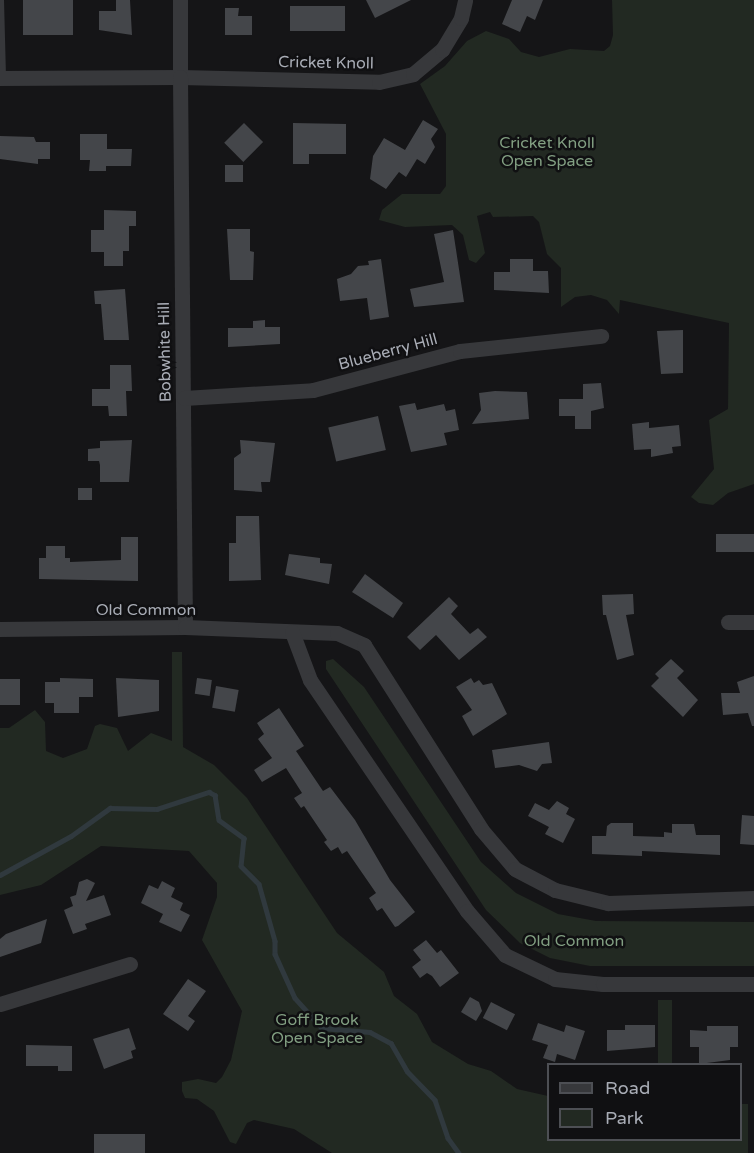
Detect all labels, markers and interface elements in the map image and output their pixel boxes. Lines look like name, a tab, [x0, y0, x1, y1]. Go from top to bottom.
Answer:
street label: Cricket Knoll	[278, 53, 374, 73]
park label: Cricket Knoll Open Space	[499, 133, 595, 171]
street label: Bobwhite Hill	[155, 302, 175, 402]
street label: Blueberry Hill	[336, 330, 440, 374]
street label: Old Common	[96, 600, 196, 620]
park label: Old Common	[524, 931, 624, 951]
park label: Goff Brook Open Space	[271, 1010, 363, 1048]
legend	[547, 1063, 742, 1141]
text: Road	[605, 1077, 650, 1099]
text: Park	[605, 1107, 643, 1129]

